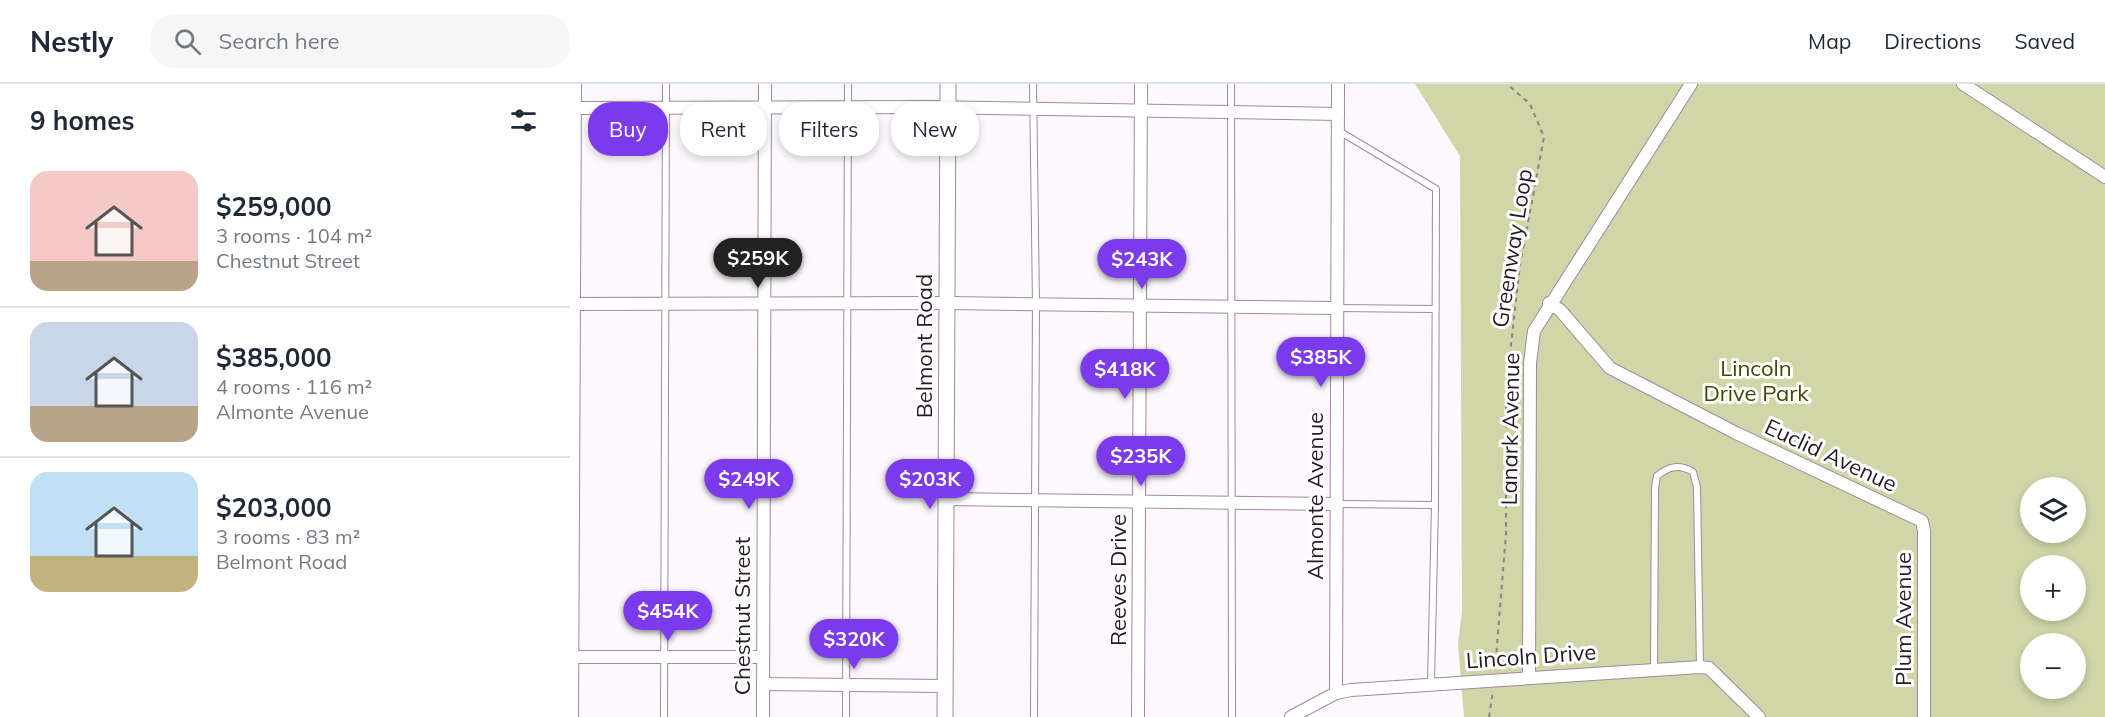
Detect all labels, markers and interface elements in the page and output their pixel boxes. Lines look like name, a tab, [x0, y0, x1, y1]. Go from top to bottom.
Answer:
search box	[150, 14, 570, 68]
text: Nestly	[30, 24, 114, 59]
icon: search	[171, 25, 204, 58]
text: Search here	[219, 27, 339, 55]
text: Map	[1808, 28, 1851, 54]
text: Directions	[1884, 28, 1981, 54]
text: Saved	[2014, 28, 2075, 54]
chip: Buy	[588, 102, 668, 156]
chip: Rent	[680, 102, 767, 156]
chip: Filters	[779, 102, 879, 156]
chip: New	[891, 102, 979, 156]
text: 9 homes	[30, 104, 134, 137]
icon: filters	[507, 104, 540, 137]
street label: Greenway Loop	[1486, 167, 1538, 329]
text: $259,000	[216, 190, 332, 223]
icon: home	[78, 195, 150, 267]
text: 3 rooms · 104 m²	[216, 223, 372, 248]
pin: $259K	[716, 238, 800, 289]
pin: $243K	[1100, 239, 1184, 290]
text: $259K	[727, 245, 789, 270]
text: $243K	[1111, 246, 1173, 271]
text: Chestnut Street	[216, 248, 360, 273]
street label: Belmont Road	[910, 274, 938, 418]
pin: $385K	[1279, 337, 1363, 388]
text: $385,000	[216, 341, 332, 374]
text: $385K	[1290, 344, 1352, 369]
icon: home	[78, 346, 150, 418]
pin: $418K	[1083, 349, 1167, 400]
street label: Lanark Avenue	[1495, 352, 1525, 506]
park label: Lincoln Drive Park	[1703, 354, 1809, 407]
text: $418K	[1094, 356, 1156, 381]
text: 4 rooms · 116 m²	[216, 374, 372, 399]
text: Almonte Avenue	[216, 399, 369, 424]
street label: Almonte Avenue	[1301, 412, 1329, 580]
street label: Euclid Avenue	[1760, 412, 1902, 498]
pin: $235K	[1099, 436, 1183, 487]
text: $235K	[1110, 443, 1172, 468]
pin: $249K	[707, 459, 791, 510]
pin: $203K	[888, 459, 972, 510]
text: $249K	[718, 466, 780, 491]
text: $203K	[899, 466, 961, 491]
map controls	[2020, 477, 2086, 699]
button: layers	[2020, 477, 2086, 543]
text: $203,000	[216, 491, 332, 524]
icon: home	[78, 496, 150, 568]
street label: Reeves Drive	[1104, 514, 1132, 646]
text: 3 rooms · 83 m²	[216, 524, 360, 549]
street label: Chestnut Street	[728, 537, 756, 695]
text: Belmont Road	[216, 549, 347, 574]
street label: Plum Avenue	[1889, 552, 1917, 686]
button: +	[2020, 555, 2086, 621]
pin: $454K	[626, 591, 710, 642]
text: $454K	[637, 598, 699, 623]
pin: $320K	[812, 619, 896, 670]
text: $320K	[823, 626, 885, 651]
button: −	[2020, 633, 2086, 699]
street label: Lincoln Drive	[1465, 637, 1597, 675]

